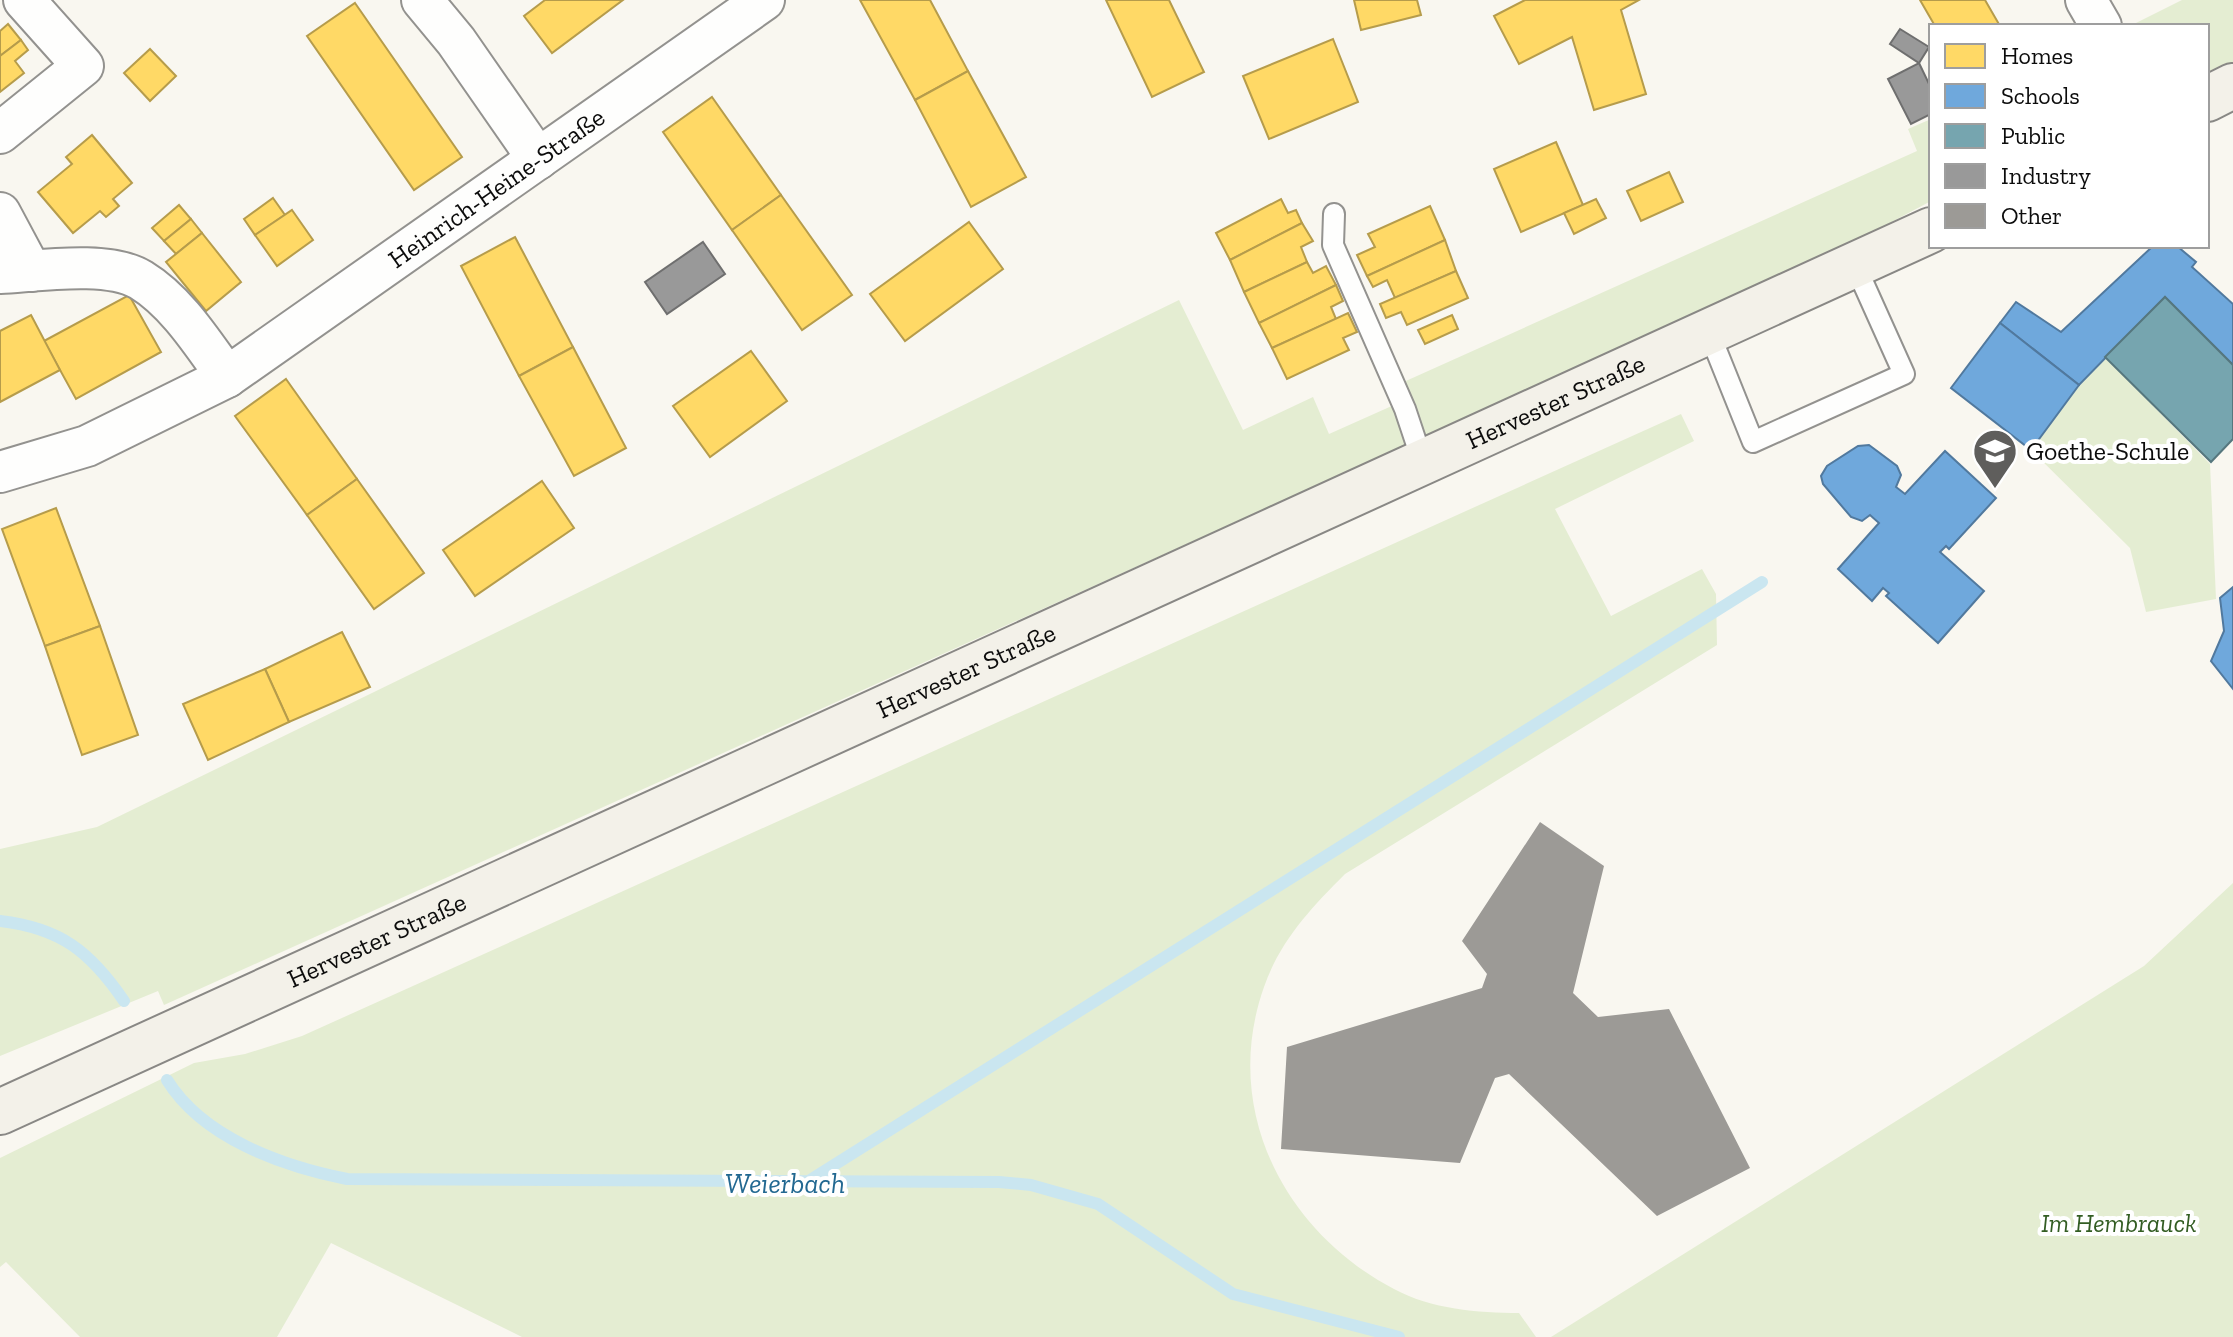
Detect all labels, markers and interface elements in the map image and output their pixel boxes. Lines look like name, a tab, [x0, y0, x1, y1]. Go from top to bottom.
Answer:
legend	[1929, 24, 2209, 248]
text: Homes	[2001, 41, 2073, 70]
text: Schools	[2001, 81, 2080, 110]
street label: Heinrich-Heine-Straße	[382, 101, 611, 275]
text: Public	[2001, 121, 2065, 150]
text: Industry	[2001, 161, 2092, 190]
text: Other	[2001, 201, 2062, 230]
street label: Hervester Straße	[1461, 347, 1650, 456]
school or university icon: Goethe-Schule	[1971, 427, 2019, 490]
place label: Goethe-Schule	[2026, 435, 2189, 467]
street label: Hervester Straße	[872, 616, 1060, 725]
street label: Hervester Straße	[282, 885, 471, 995]
water label: Weierbach	[725, 1167, 845, 1200]
park label: Im Hembrauck	[2041, 1207, 2197, 1239]

